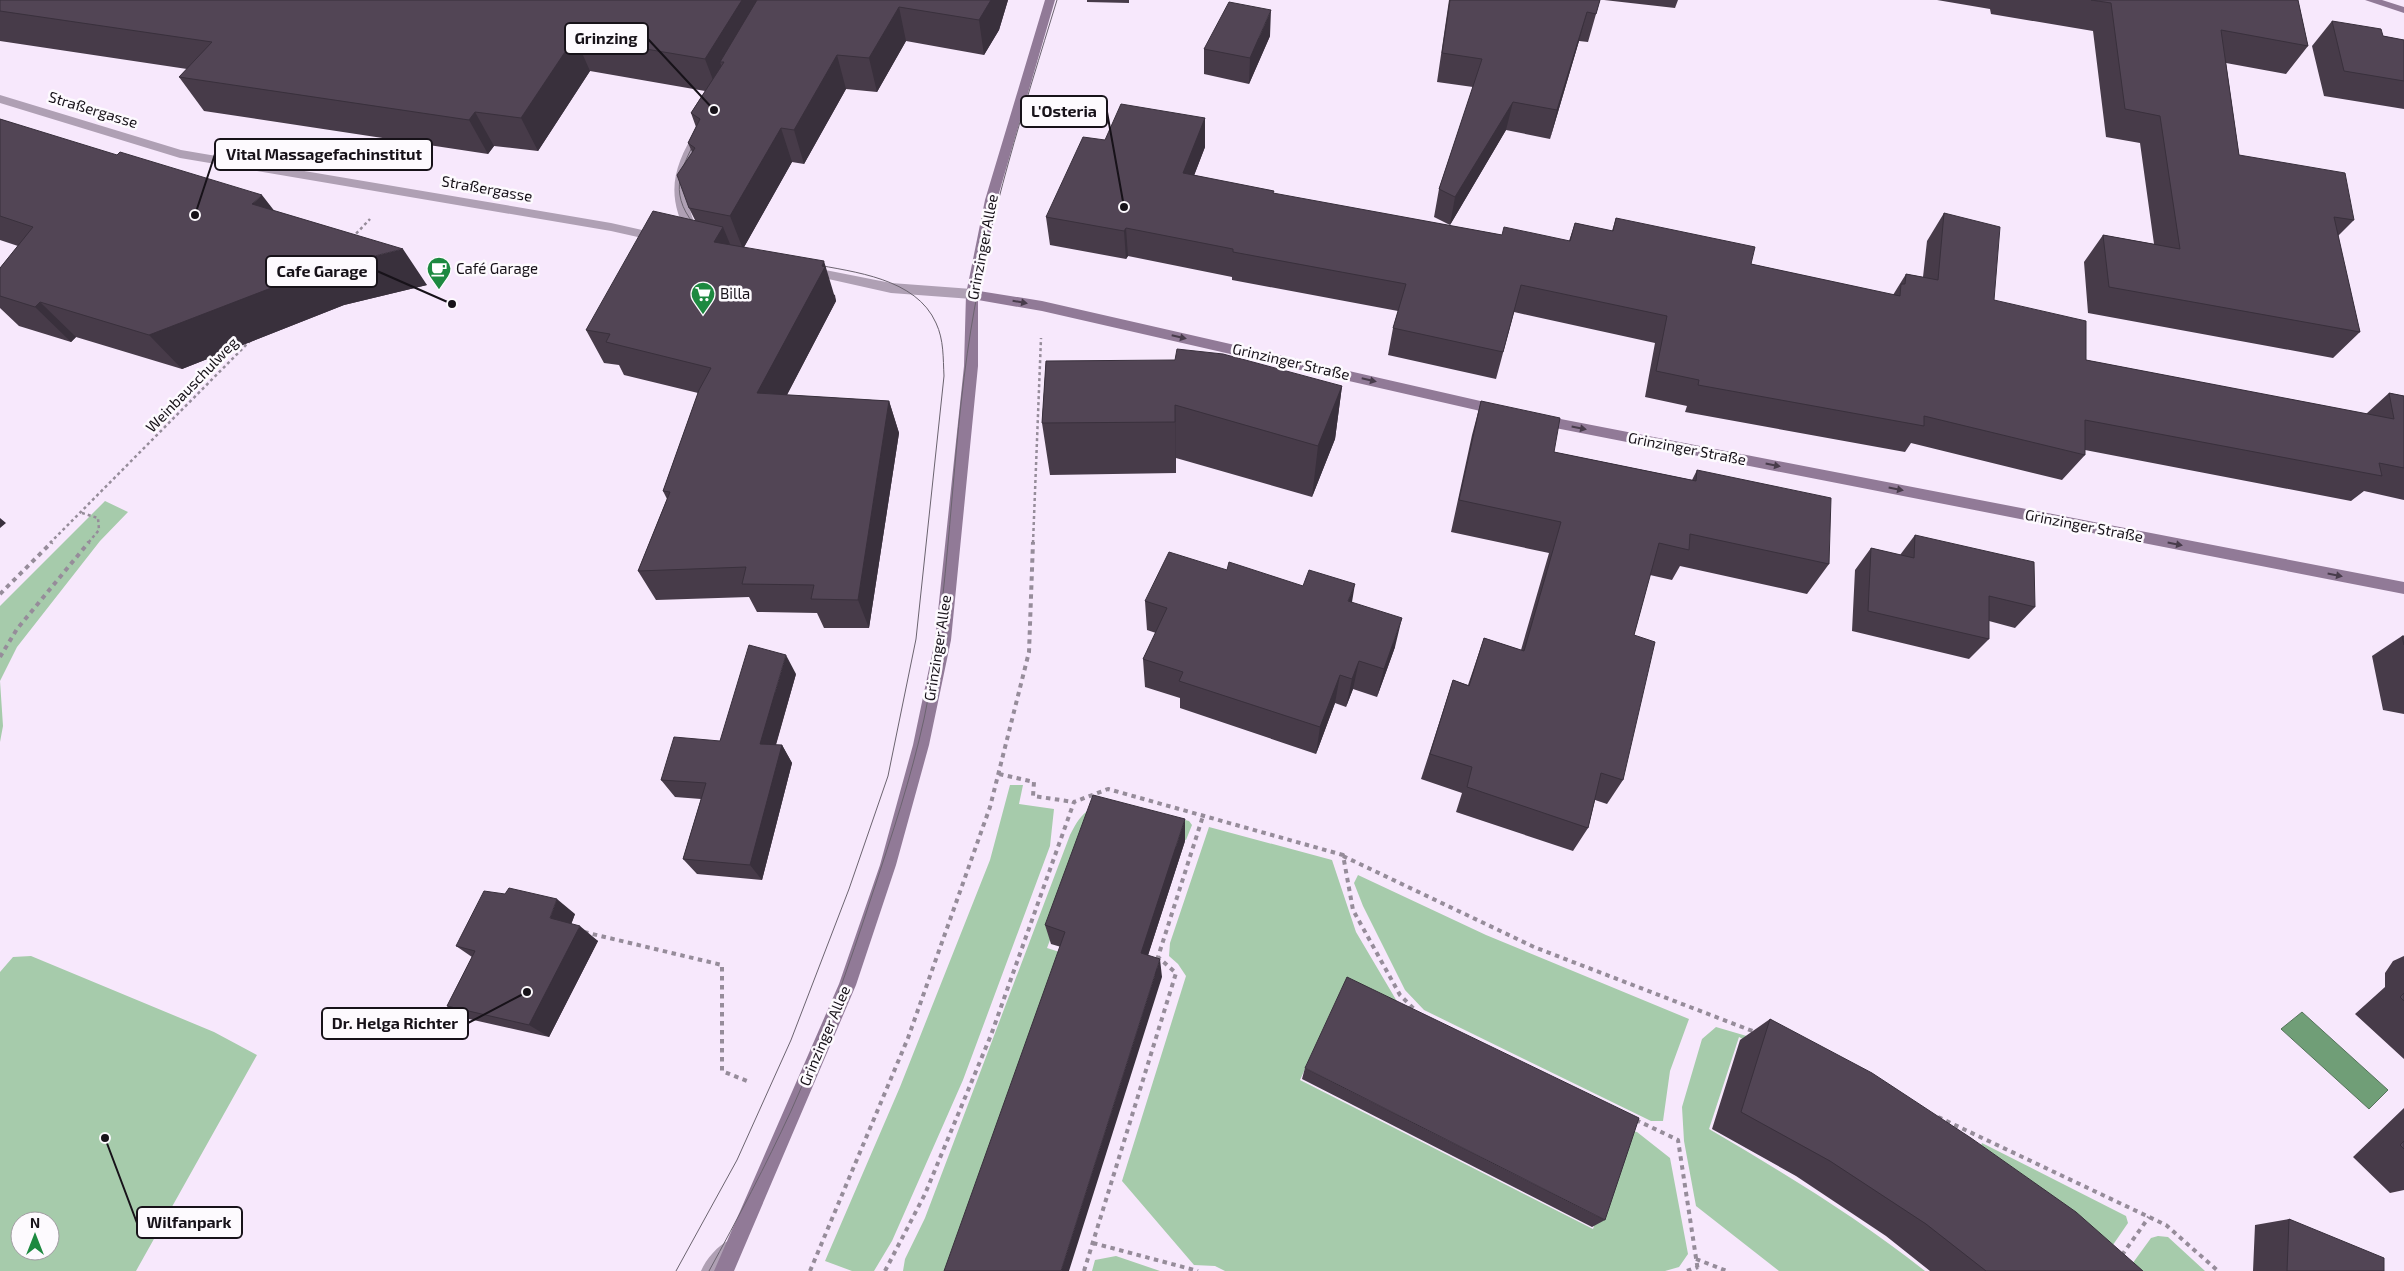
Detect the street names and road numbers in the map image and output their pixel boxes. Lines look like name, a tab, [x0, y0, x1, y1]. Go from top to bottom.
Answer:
street label: Straßergasse	[47, 87, 140, 131]
street label: Straßergasse	[440, 171, 534, 205]
street label: Grinzinger Allee	[963, 192, 1001, 301]
street label: Weinbauschulweg	[141, 333, 242, 436]
street label: Grinzinger Straße	[1231, 339, 1352, 383]
street label: Grinzinger Straße	[1627, 428, 1748, 468]
street label: Grinzinger Straße	[2024, 505, 2145, 545]
street label: Grinzinger Allee	[920, 593, 954, 702]
street label: Grinzinger Allee	[795, 983, 853, 1089]

